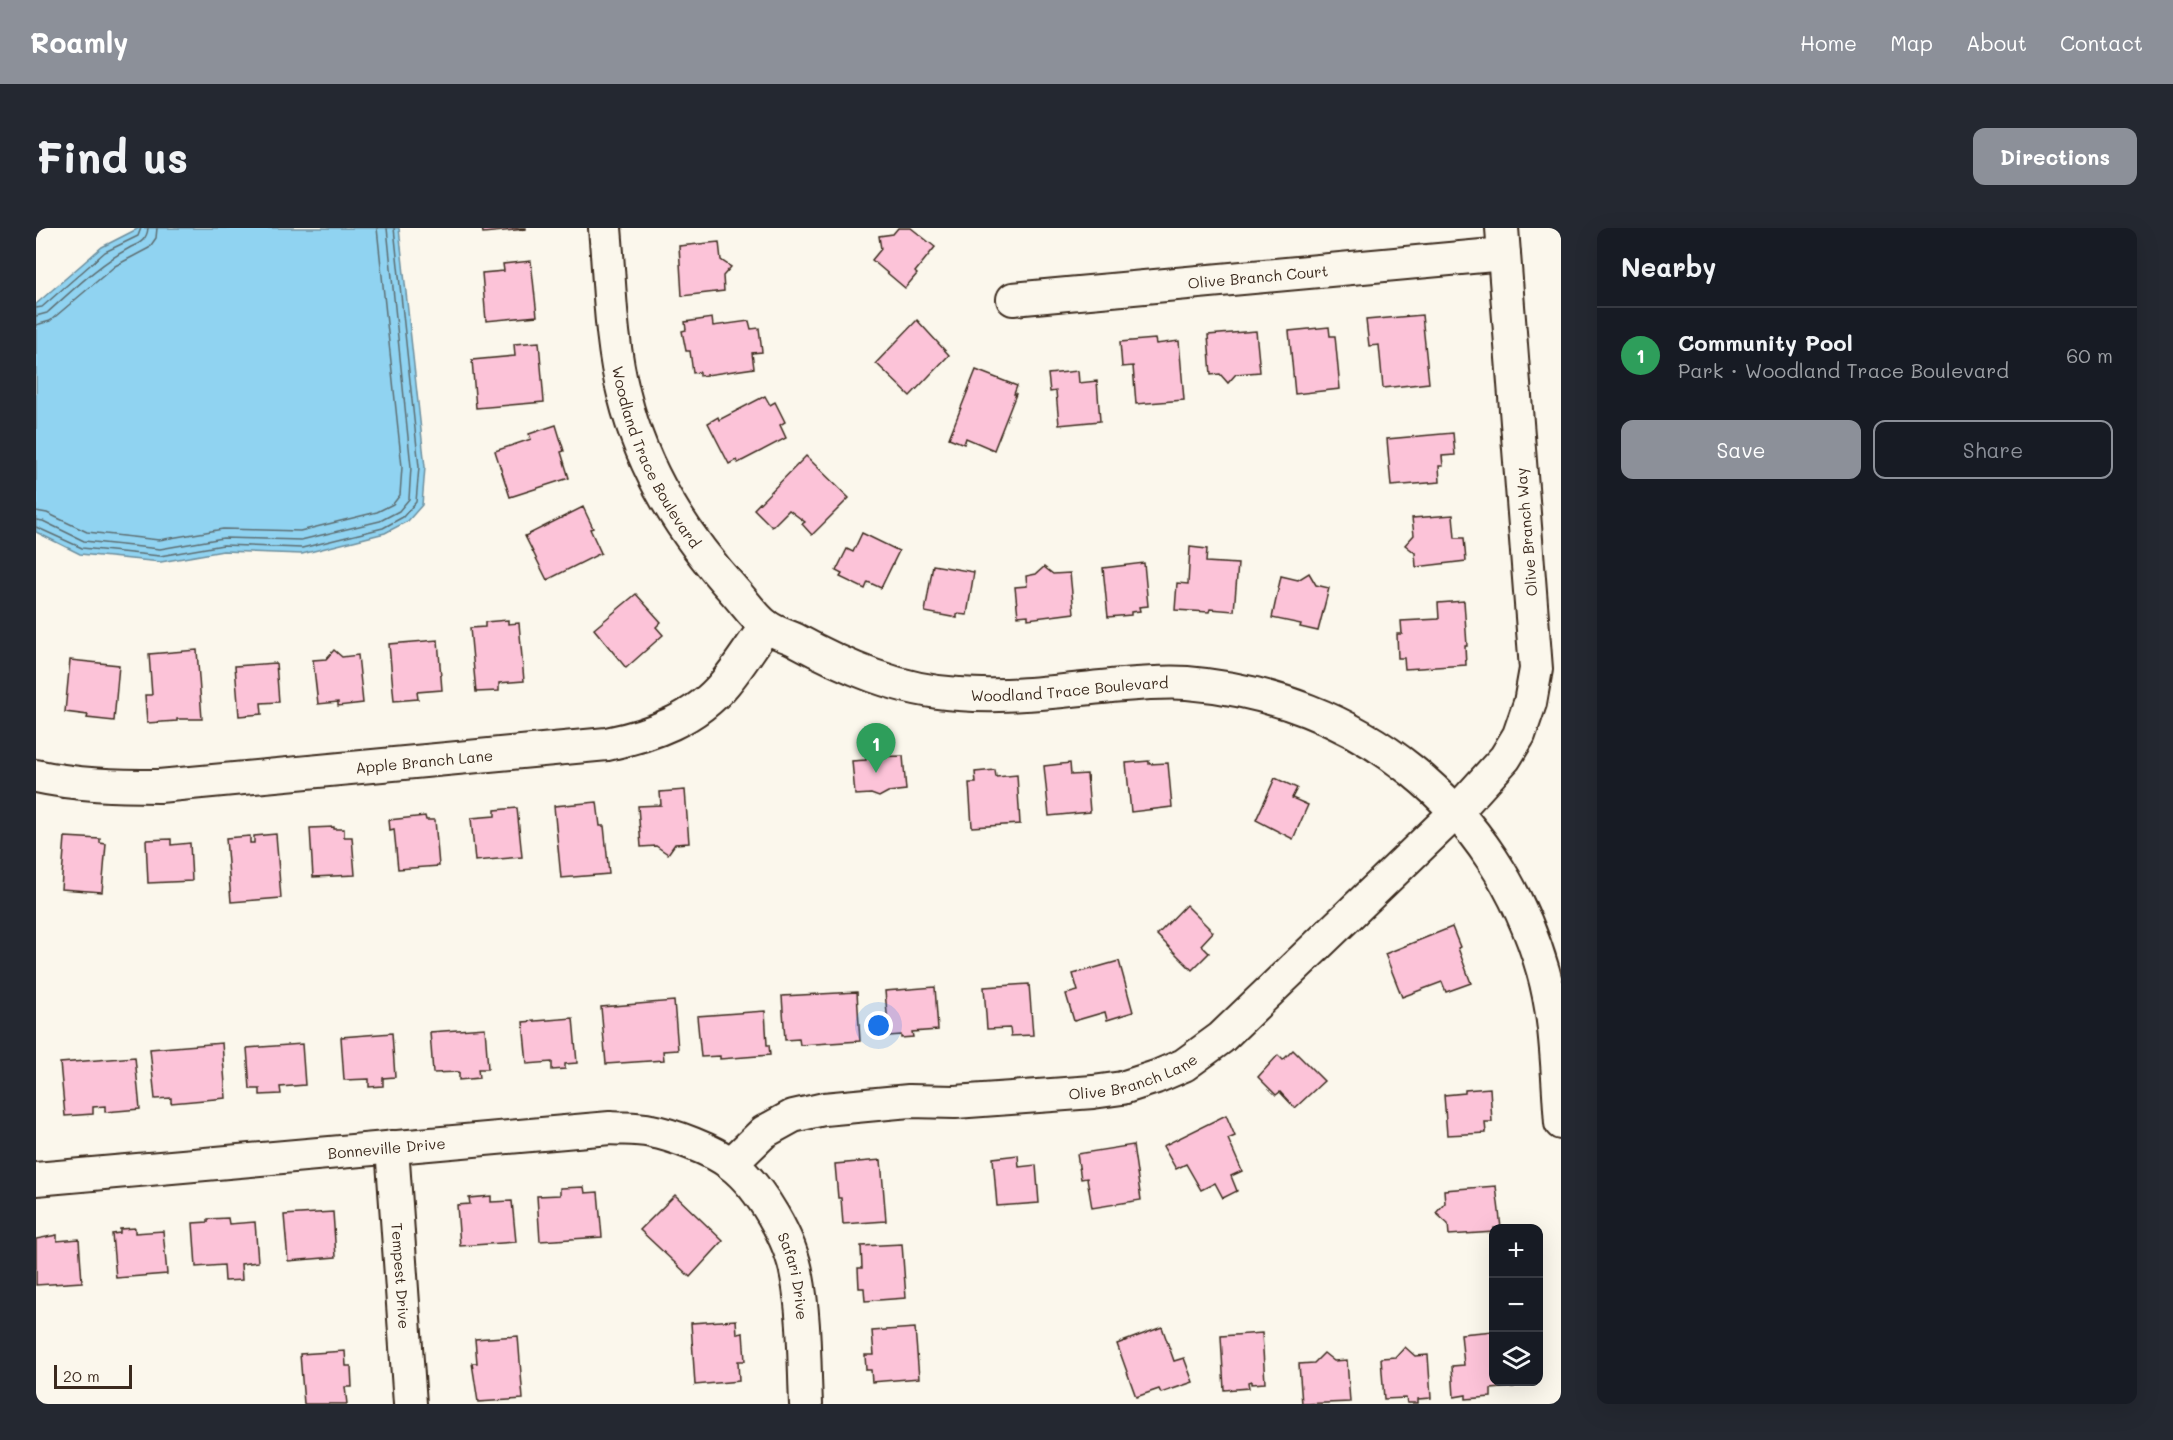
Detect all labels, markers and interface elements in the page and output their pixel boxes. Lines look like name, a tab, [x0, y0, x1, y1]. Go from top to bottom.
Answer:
text: Roamly	[30, 24, 129, 60]
text: Home	[1800, 29, 1857, 56]
text: Map	[1890, 29, 1933, 56]
text: About	[1966, 29, 2027, 56]
text: Contact	[2060, 29, 2143, 56]
button: Directions	[1973, 128, 2137, 185]
text: Find us	[36, 129, 188, 184]
text: Nearby	[1621, 250, 1716, 284]
street label: Olive Branch Court	[1187, 260, 1329, 293]
text: Community Pool	[1678, 328, 1853, 357]
text: 1	[1636, 342, 1645, 368]
text: 60 m	[2066, 342, 2113, 368]
text: Park · Woodland Trace Boulevard	[1678, 357, 2009, 383]
street label: Woodland Trace Boulevard	[608, 364, 705, 552]
button: Save	[1621, 420, 1861, 479]
button: Share	[1873, 420, 2113, 479]
street label: Olive Branch Way	[1510, 467, 1542, 597]
street label: Woodland Trace Boulevard	[970, 672, 1169, 705]
pin: 1	[856, 724, 896, 773]
street label: Apple Branch Lane	[354, 745, 494, 778]
your location	[864, 1011, 893, 1040]
street label: Olive Branch Lane	[1068, 1049, 1201, 1104]
street label: Bonneville Drive	[327, 1133, 446, 1163]
street label: Tempest Drive	[387, 1222, 415, 1330]
map controls	[1489, 1224, 1543, 1386]
button: +	[1489, 1224, 1543, 1278]
street label: Safari Drive	[773, 1229, 813, 1321]
button: −	[1489, 1278, 1543, 1332]
button: layers	[1489, 1332, 1543, 1386]
scale bar	[54, 1362, 132, 1390]
text: 20 m	[63, 1365, 100, 1386]

